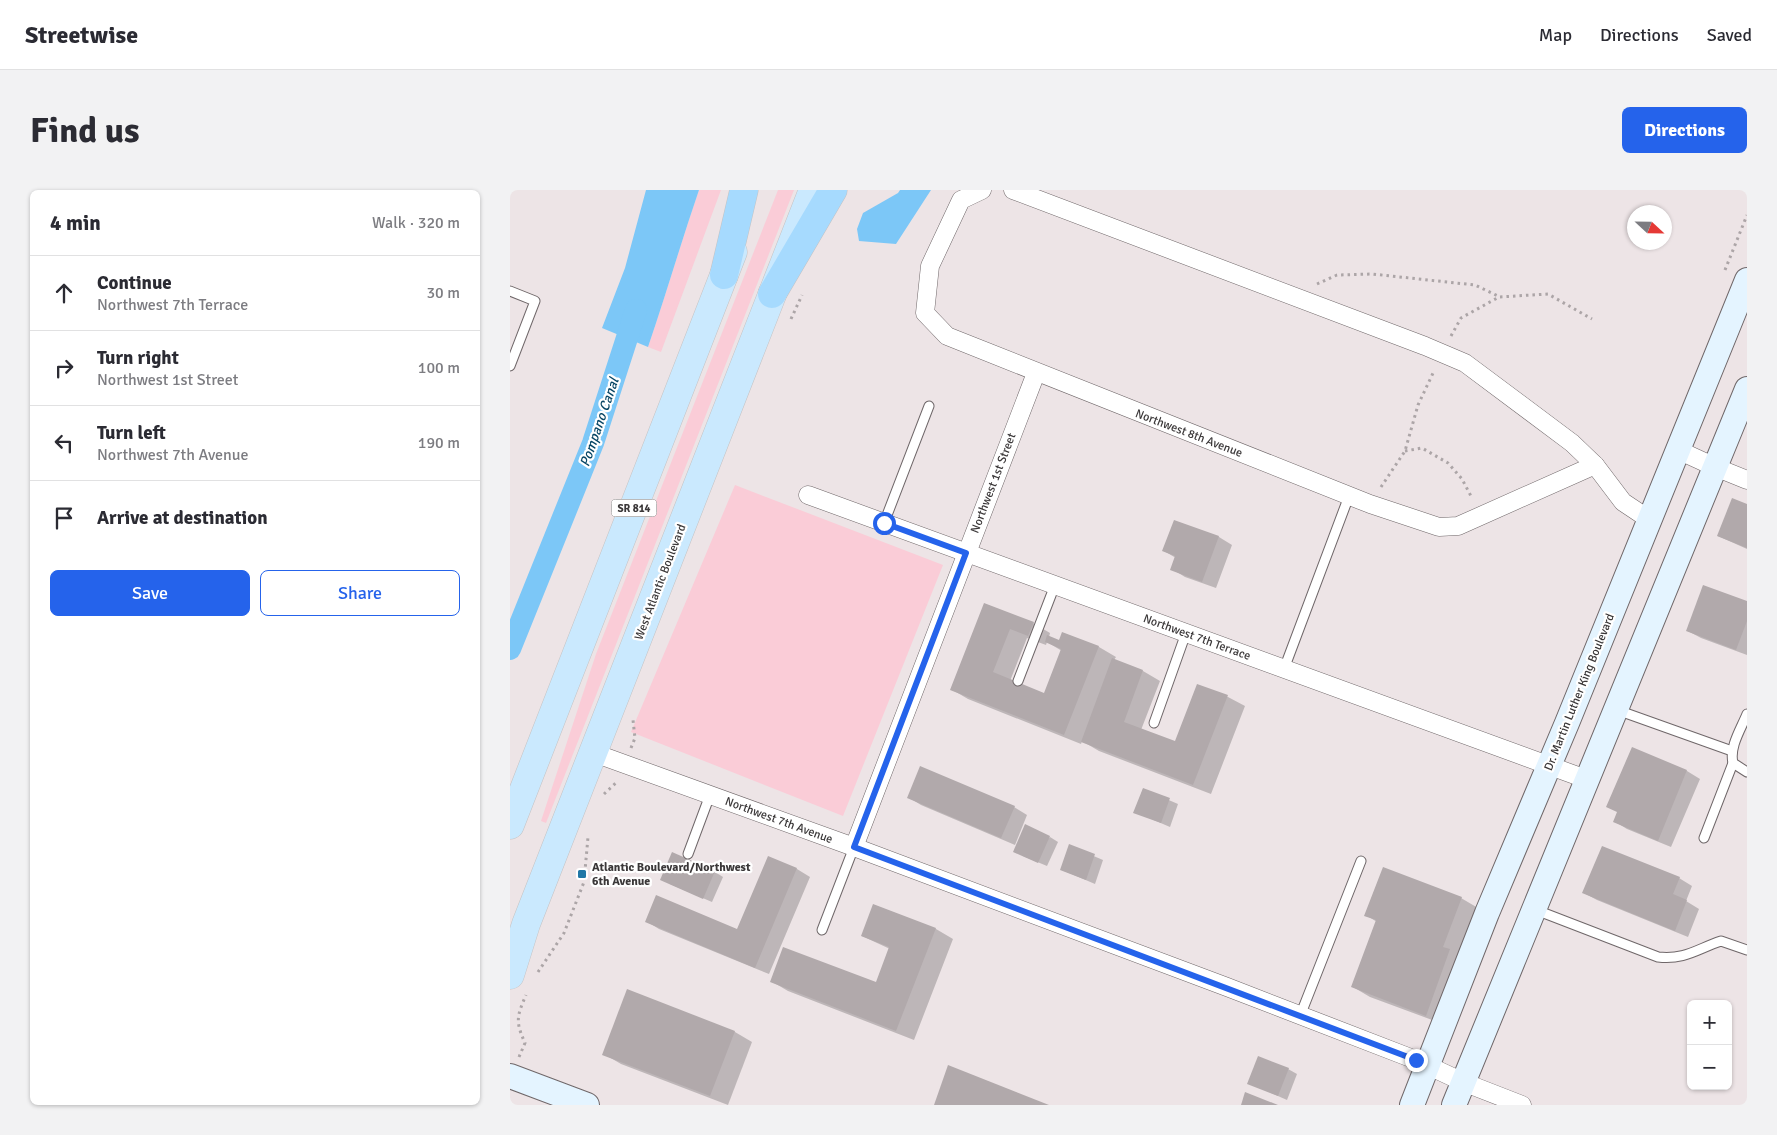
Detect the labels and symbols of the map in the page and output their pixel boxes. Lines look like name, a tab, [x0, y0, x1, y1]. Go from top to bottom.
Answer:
north arrow	[1627, 205, 1672, 250]
water label: Pompano Canal	[576, 375, 623, 469]
street label: Northwest 8th Avenue	[1133, 406, 1245, 461]
street label: Northwest 1st Street	[967, 431, 1019, 535]
road number: SR 814	[612, 500, 656, 516]
route start	[873, 512, 896, 535]
street label: West Atlantic Boulevard	[631, 522, 689, 642]
street label: Northwest 7th Terrace	[1141, 611, 1253, 664]
street label: Dr. Martin Luther King Boulevard	[1541, 611, 1618, 773]
street label: Northwest 7th Avenue	[723, 794, 835, 847]
place label: Atlantic Boulevard/Northwest 6th Avenue	[592, 860, 751, 889]
marker: Atlantic Boulevard/Northwest 6th Avenue	[576, 868, 588, 880]
route end	[1405, 1049, 1428, 1072]

